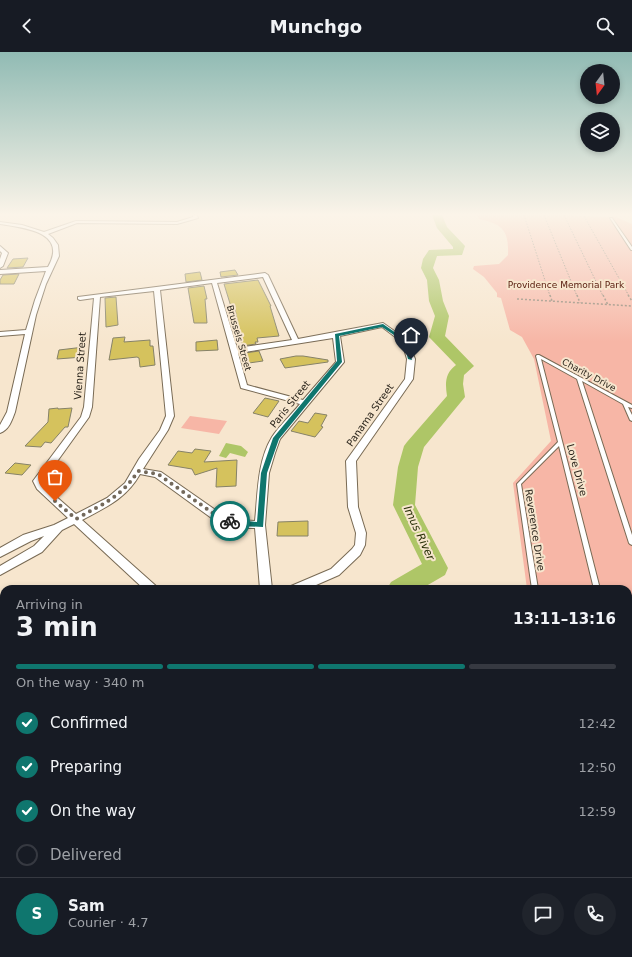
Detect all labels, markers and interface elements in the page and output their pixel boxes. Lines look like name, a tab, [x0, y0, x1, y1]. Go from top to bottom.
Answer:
icon: back	[16, 15, 38, 37]
icon: search	[594, 15, 616, 37]
text: Munchgo	[270, 16, 362, 37]
north arrow	[580, 64, 620, 104]
map controls	[580, 64, 620, 152]
button: layers	[580, 112, 620, 152]
park label: Providence Memorial Park	[508, 280, 625, 290]
street label: Brussels Street	[225, 304, 253, 372]
pin	[394, 318, 428, 359]
icon: home	[400, 324, 422, 346]
street label: Vienna Street	[72, 332, 88, 400]
street label: Charity Drive	[560, 357, 618, 394]
street label: Paris Street	[268, 378, 312, 430]
street label: Panama Street	[344, 382, 396, 448]
street label: Love Drive	[565, 443, 589, 497]
pin	[38, 460, 72, 501]
icon: bag	[44, 466, 66, 488]
street label: Reverence Drive	[523, 488, 547, 572]
courier	[210, 501, 250, 541]
water label: Imus River	[401, 504, 438, 564]
icon: bike	[219, 510, 241, 532]
text: Arriving in	[16, 597, 83, 612]
text: 13:11–13:16	[513, 610, 616, 628]
text: 3 min	[16, 612, 98, 642]
text: On the way · 340 m	[16, 675, 144, 690]
icon: check	[16, 712, 38, 734]
text: Confirmed	[50, 714, 128, 732]
text: 12:42	[579, 716, 616, 731]
icon: check	[16, 756, 38, 778]
text: Preparing	[50, 758, 122, 776]
text: 12:50	[579, 760, 616, 775]
icon: check	[16, 800, 38, 822]
text: On the way	[50, 802, 136, 820]
text: 12:59	[579, 804, 616, 819]
text: Delivered	[50, 846, 122, 864]
button: chat	[522, 893, 564, 935]
button: phone	[574, 893, 616, 935]
text: Sam	[68, 897, 105, 915]
text: S	[32, 905, 42, 923]
text: Courier · 4.7	[68, 915, 149, 930]

